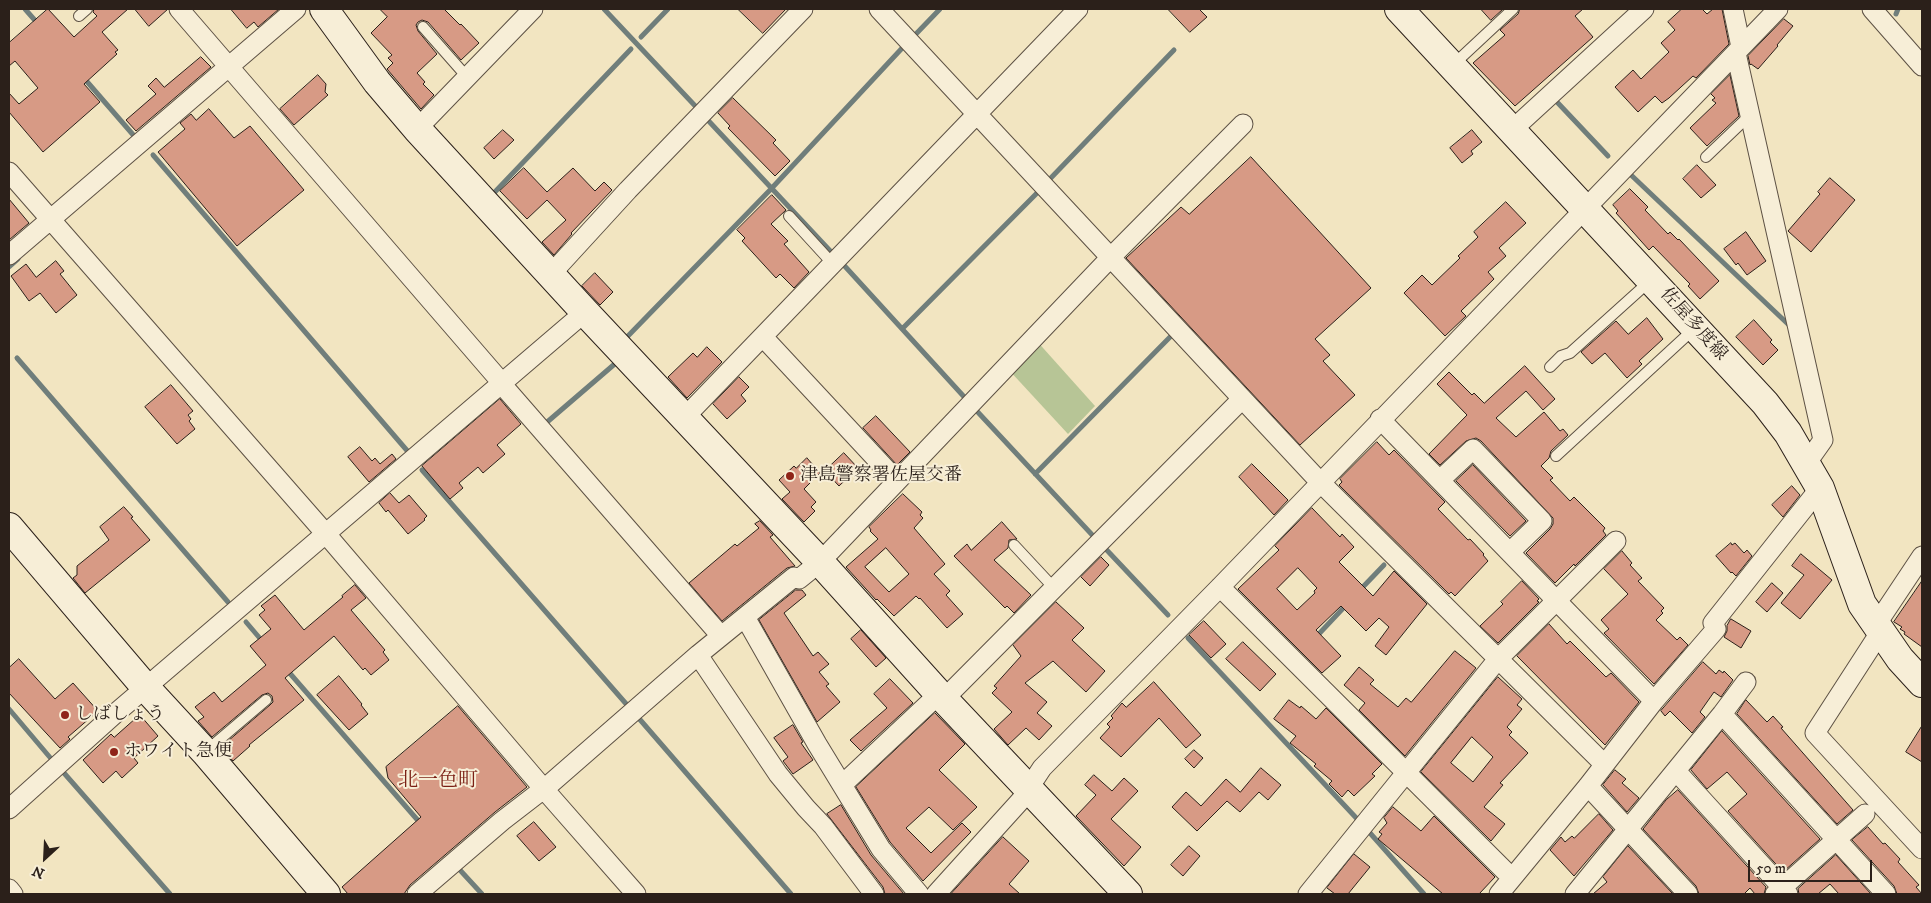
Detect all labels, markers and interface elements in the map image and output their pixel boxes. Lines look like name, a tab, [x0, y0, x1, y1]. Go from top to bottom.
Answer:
street label: 佐屋多度線	[1655, 284, 1731, 366]
place label: 津島警察署佐屋交番	[800, 465, 962, 487]
marker: 津島警察署佐屋交番	[784, 470, 796, 482]
place label: しばしょう	[75, 704, 165, 726]
marker: しばしょう	[59, 709, 71, 721]
place label: ホワイト急便	[124, 741, 232, 763]
marker: ホワイト急便	[108, 746, 120, 758]
district label: 北一色町	[398, 770, 478, 794]
north arrow	[20, 833, 70, 883]
scale bar	[1751, 850, 1875, 882]
text: 50 m	[1756, 859, 1786, 878]
text: N	[30, 861, 48, 882]

